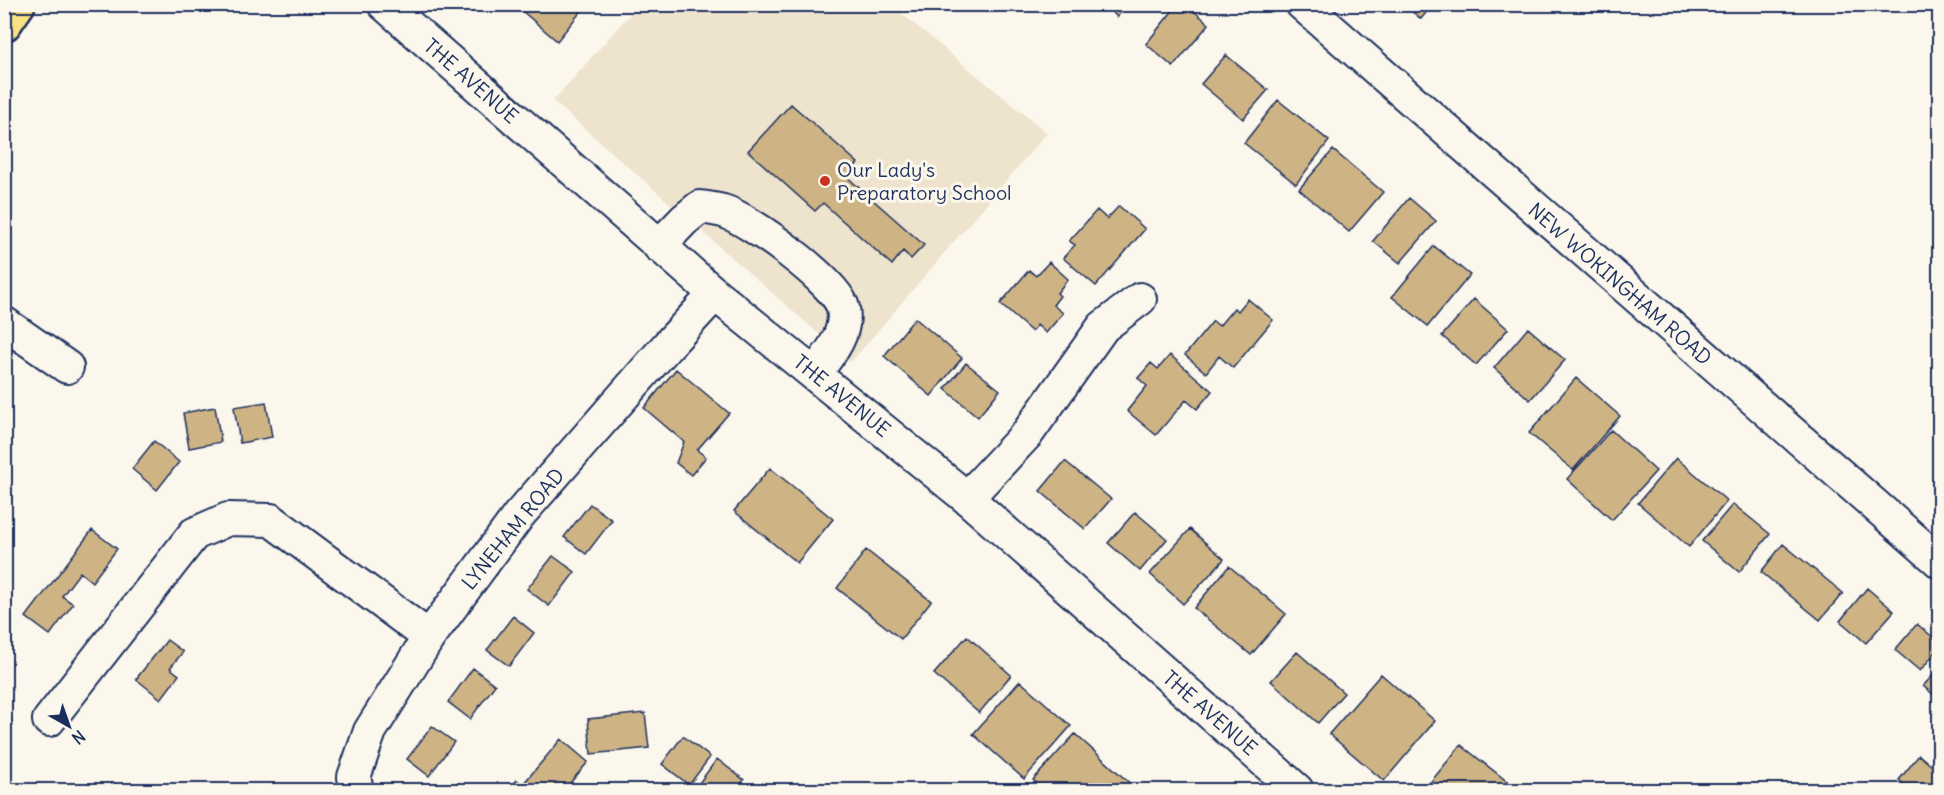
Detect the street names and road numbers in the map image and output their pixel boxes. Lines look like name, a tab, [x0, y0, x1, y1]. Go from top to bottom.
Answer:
street label: THE AVENUE	[419, 33, 524, 128]
street label: NEW WOKINGHAM ROAD	[1524, 197, 1717, 370]
street label: THE AVENUE	[789, 349, 896, 442]
street label: LYNEHAM ROAD	[456, 463, 569, 594]
street label: THE AVENUE	[1158, 665, 1263, 760]

